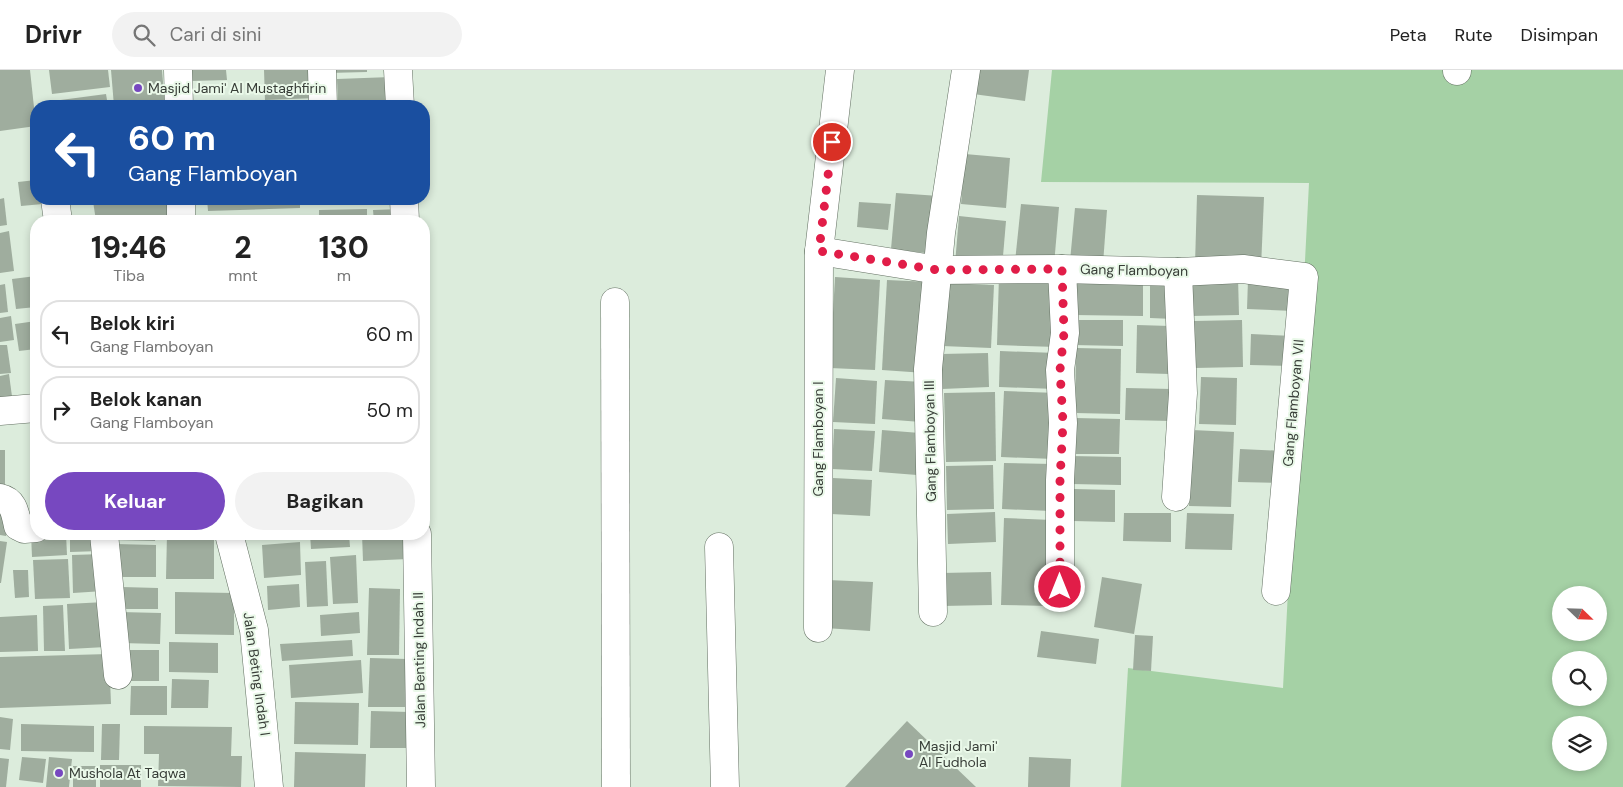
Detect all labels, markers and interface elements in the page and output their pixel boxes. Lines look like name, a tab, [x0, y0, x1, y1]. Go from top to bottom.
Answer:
search box	[112, 12, 462, 57]
text: Drivr	[25, 19, 82, 50]
icon: search	[130, 21, 158, 49]
text: Cari di sini	[170, 22, 261, 47]
text: Peta	[1390, 23, 1426, 47]
text: Rute	[1454, 23, 1493, 47]
text: Disimpan	[1521, 23, 1598, 47]
place label: Masjid Jami' Al Mustaghfirin	[148, 79, 326, 97]
marker: Masjid Jami' Al Mustaghfirin	[132, 82, 144, 94]
text: 60 m	[128, 115, 216, 161]
icon: left	[45, 120, 110, 185]
pin	[811, 121, 853, 163]
icon: arrive	[818, 128, 846, 156]
text: Gang Flamboyan	[128, 159, 298, 188]
text: 19:46	[91, 228, 167, 267]
text: 2	[234, 228, 252, 267]
text: 130	[319, 228, 369, 267]
street label: Gang Flamboyan	[1080, 260, 1188, 280]
text: Tiba	[113, 265, 145, 286]
text: mnt	[228, 265, 258, 286]
text: m	[337, 265, 351, 286]
text: Belok kiri	[90, 311, 175, 336]
icon: left	[47, 320, 75, 348]
text: 60 m	[366, 322, 413, 347]
text: Gang Flamboyan	[90, 336, 213, 357]
street label: Gang Flamboyan VII	[1278, 339, 1308, 467]
street label: Gang Flamboyan III	[920, 380, 940, 502]
street label: Gang Flamboyan I	[809, 381, 827, 497]
text: Belok kanan	[90, 387, 202, 412]
icon: right	[47, 396, 75, 424]
text: 50 m	[366, 398, 413, 423]
text: Gang Flamboyan	[90, 412, 213, 433]
button: Keluar	[45, 472, 225, 530]
button: Bagikan	[235, 472, 415, 530]
position arrow	[1033, 560, 1085, 612]
north arrow	[1552, 586, 1608, 641]
map controls	[1552, 586, 1607, 771]
street label: Jalan Benting Indah II	[409, 592, 429, 728]
street label: Jalan Beting Indah I	[239, 611, 275, 737]
button: search	[1552, 651, 1607, 706]
button: layers	[1552, 716, 1607, 771]
place label: Masjid Jami' Al Fudhola	[919, 737, 997, 771]
marker: Masjid Jami' Al Fudhola	[903, 748, 915, 760]
place label: Mushola At Taqwa	[69, 764, 186, 782]
marker: Mushola At Taqwa	[53, 767, 65, 779]

